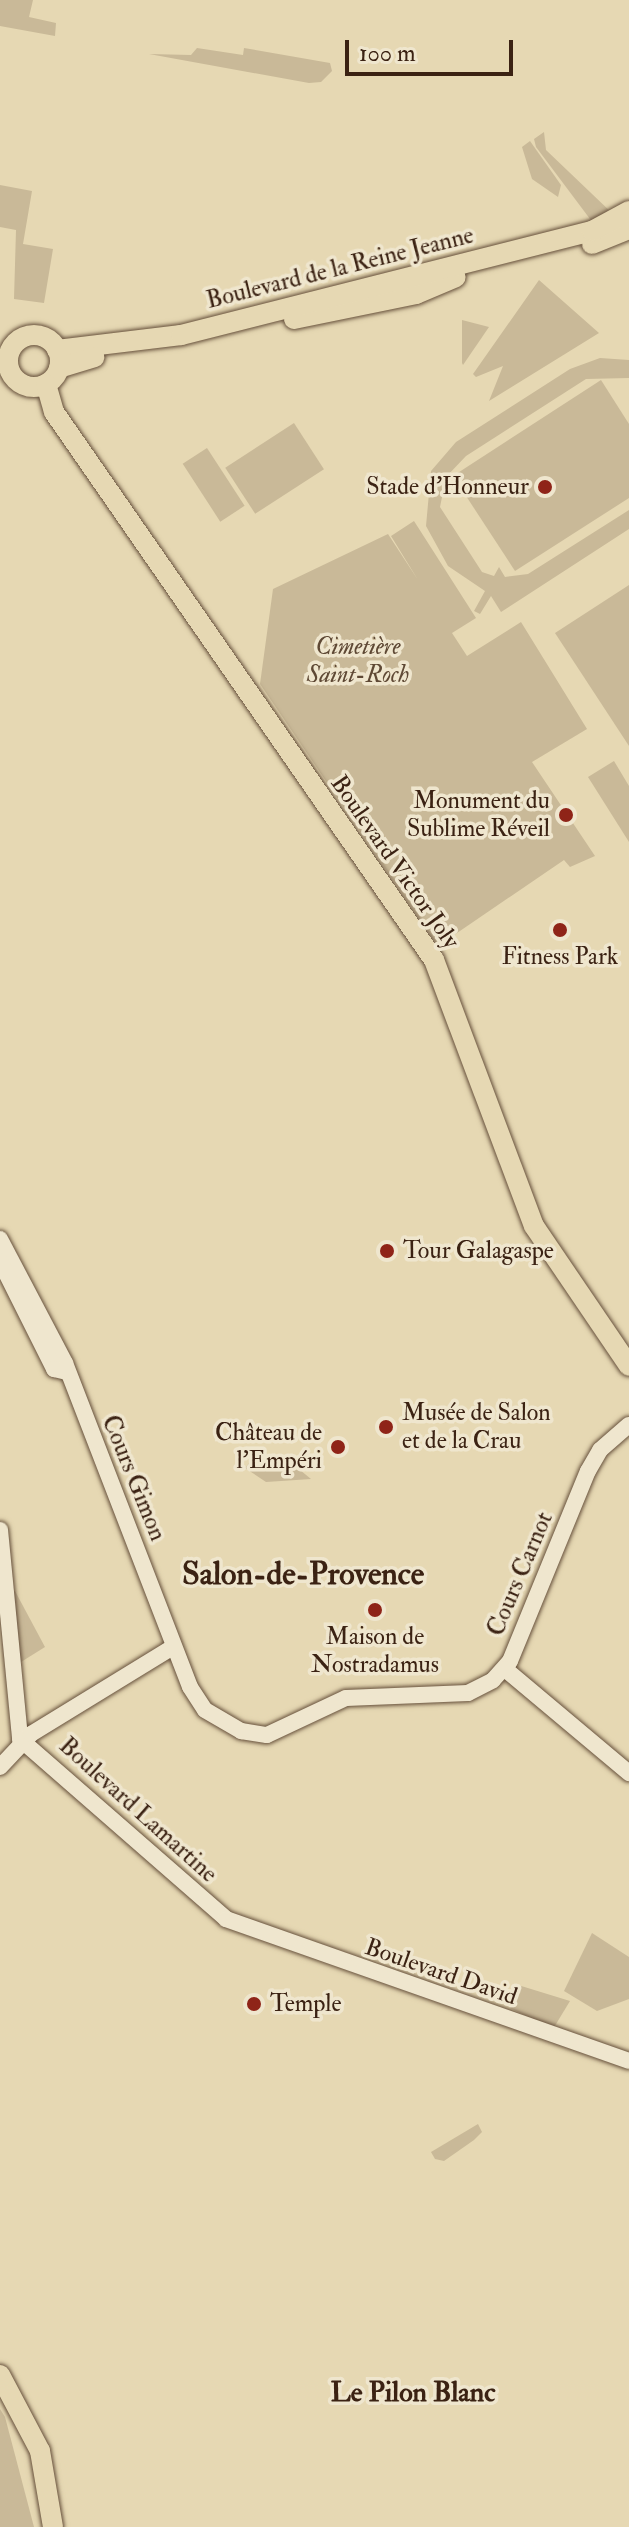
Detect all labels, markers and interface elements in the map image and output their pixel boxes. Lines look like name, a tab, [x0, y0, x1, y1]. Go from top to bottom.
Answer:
scale bar	[349, 24, 517, 74]
text: 100 m	[359, 38, 416, 69]
street label: Boulevard de la Reine Jeanne	[203, 221, 477, 315]
place label: Stade d'Honneur	[366, 473, 529, 501]
marker: Stade d'Honneur	[536, 478, 554, 496]
park label: Cimetière Saint-Roch	[307, 633, 409, 689]
street label: Boulevard Victor Joly	[324, 770, 466, 954]
place label: Monument du Sublime Réveil	[407, 787, 550, 843]
marker: Monument du Sublime Réveil	[557, 806, 575, 824]
marker: Fitness Park	[551, 921, 569, 939]
place label: Fitness Park	[502, 943, 618, 971]
place label: Tour Galagaspe	[403, 1237, 554, 1265]
marker: Tour Galagaspe	[378, 1242, 396, 1260]
place label: Musée de Salon et de la Crau	[402, 1399, 551, 1455]
street label: Cours Gimon	[96, 1411, 172, 1545]
marker: Musée de Salon et de la Crau	[377, 1418, 395, 1436]
place label: Château de l'Empéri	[215, 1419, 322, 1475]
marker: Château de l'Empéri	[329, 1438, 347, 1456]
street label: Cours Carnot	[481, 1508, 559, 1640]
district label: Salon-de-Provence	[182, 1555, 424, 1593]
marker: Maison de Nostradamus	[366, 1601, 384, 1619]
place label: Maison de Nostradamus	[311, 1623, 439, 1679]
street label: Boulevard Lamartine	[53, 1731, 223, 1889]
street label: Boulevard David	[361, 1932, 521, 2012]
place label: Temple	[270, 1990, 341, 2018]
marker: Temple	[245, 1995, 263, 2013]
district label: Le Pilon Blanc	[330, 2376, 496, 2410]

